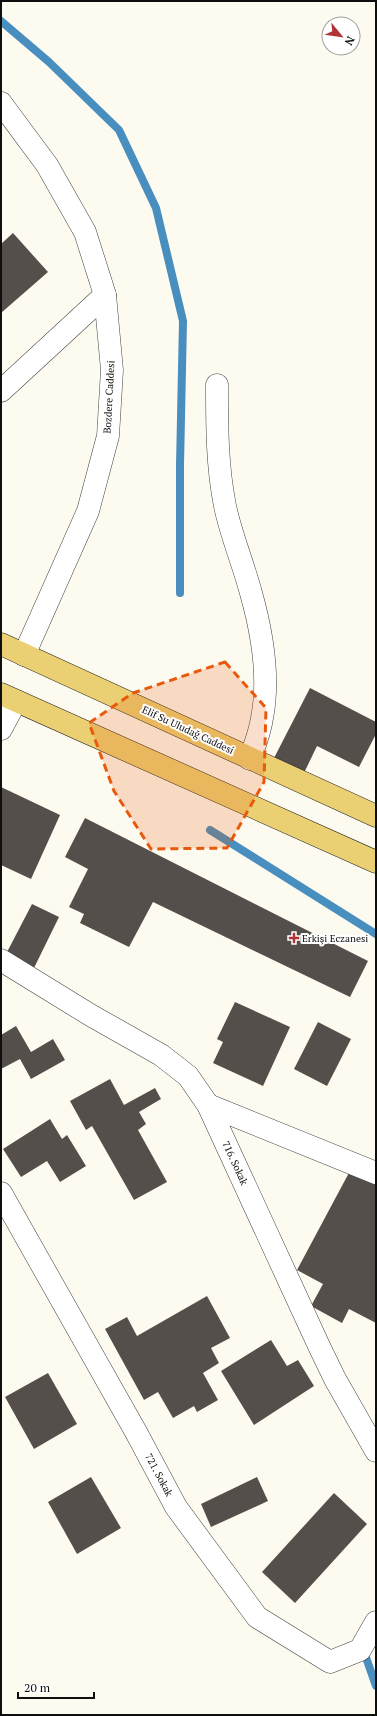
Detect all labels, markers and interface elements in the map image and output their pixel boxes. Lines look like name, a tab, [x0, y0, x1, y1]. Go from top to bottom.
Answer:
north arrow	[321, 16, 361, 56]
text: N	[341, 34, 358, 48]
street label: Bozdere Caddesi	[101, 360, 117, 434]
street label: Elif Su Uludağ Caddesi	[140, 703, 236, 757]
place label: Erkişi Eczanesi	[302, 932, 368, 945]
marker: Erkişi Eczanesi	[289, 933, 299, 943]
street label: 716. Sokak	[219, 1139, 251, 1188]
street label: 721. Sokak	[142, 1451, 176, 1500]
scale bar	[18, 1674, 94, 1700]
text: 20 m	[24, 1680, 51, 1695]

